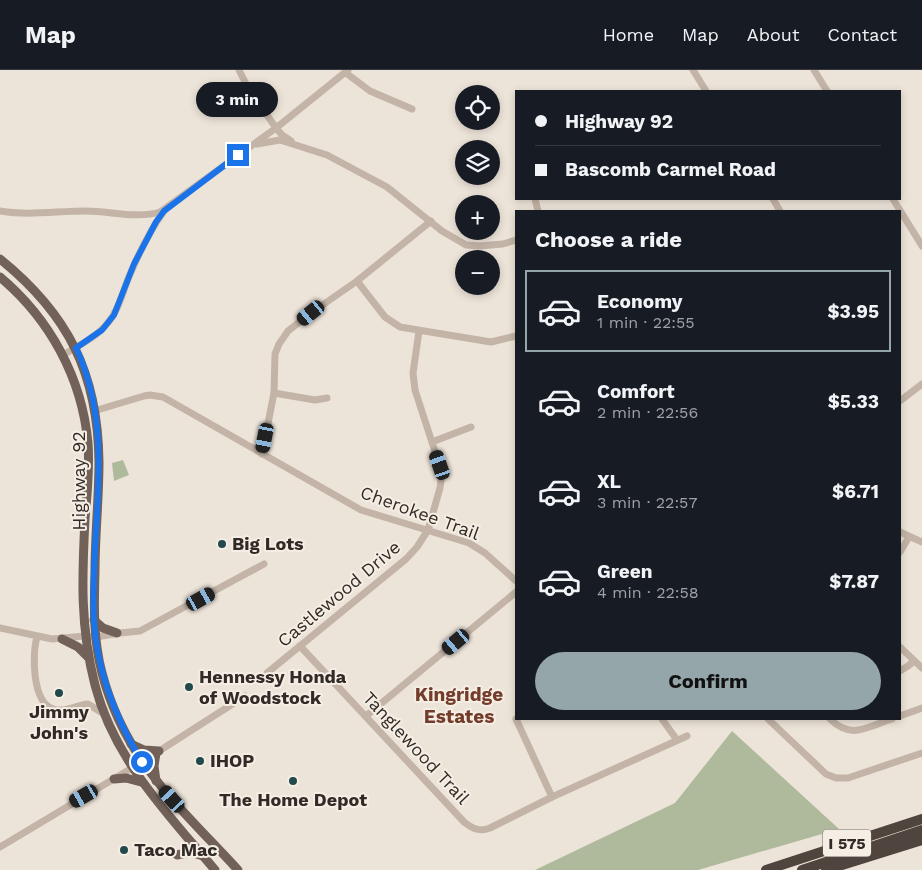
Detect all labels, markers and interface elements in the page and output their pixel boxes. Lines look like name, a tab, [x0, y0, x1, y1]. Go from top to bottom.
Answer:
text: Map	[25, 21, 76, 49]
text: Home	[603, 24, 654, 45]
text: Map	[682, 24, 719, 45]
text: About	[747, 24, 799, 45]
text: Contact	[827, 24, 897, 45]
callout: 3 min	[197, 82, 279, 118]
map controls	[455, 85, 500, 295]
button: locate	[455, 85, 500, 130]
text: 3 min	[215, 90, 259, 109]
text: Highway 92	[565, 110, 673, 133]
button: layers	[455, 140, 500, 185]
route end	[227, 144, 249, 166]
text: Bascomb Carmel Road	[565, 158, 776, 181]
button: +	[455, 195, 500, 240]
text: Choose a ride	[535, 227, 682, 252]
button: −	[455, 250, 500, 295]
icon: car	[537, 289, 582, 334]
text: Economy	[597, 290, 682, 313]
car	[294, 298, 327, 328]
text: $3.95	[827, 300, 879, 323]
text: 1 min · 22:55	[597, 313, 695, 332]
icon: car	[537, 379, 582, 424]
text: Comfort	[597, 380, 675, 403]
text: $5.33	[828, 390, 879, 413]
text: 2 min · 22:56	[597, 403, 698, 422]
car	[254, 422, 275, 454]
street label: Highway 92	[68, 431, 89, 531]
car	[428, 448, 451, 482]
icon: car	[537, 469, 582, 514]
text: XL	[597, 470, 621, 493]
text: $6.71	[832, 480, 879, 503]
street label: Cherokee Trail	[358, 481, 483, 544]
text: 3 min · 22:57	[597, 493, 697, 512]
place label: Big Lots	[232, 533, 304, 554]
street label: Castlewood Drive	[273, 536, 404, 651]
marker: Big Lots	[216, 538, 228, 550]
icon: car	[537, 559, 582, 604]
text: Green	[597, 560, 653, 583]
text: $7.87	[829, 570, 879, 593]
text: 4 min · 22:58	[597, 583, 699, 602]
car	[184, 585, 217, 613]
car	[439, 627, 472, 657]
button: Confirm	[535, 652, 881, 710]
place label: Hennessy Honda of Woodstock	[199, 666, 347, 708]
marker: Hennessy Honda of Woodstock	[183, 681, 195, 693]
district label: Kingridge Estates	[415, 683, 503, 728]
marker: Jimmy John's	[53, 687, 65, 699]
street label: Tanglewood Trail	[359, 687, 474, 809]
place label: Jimmy John's	[29, 701, 90, 743]
place label: IHOP	[210, 750, 254, 771]
route start	[131, 751, 153, 773]
marker: IHOP	[194, 755, 206, 767]
marker: The Home Depot	[287, 775, 299, 787]
car	[67, 782, 100, 810]
car	[156, 783, 187, 815]
place label: The Home Depot	[219, 789, 367, 810]
road number: I 575	[823, 830, 871, 856]
place label: Taco Mac	[134, 839, 218, 860]
marker: Taco Mac	[118, 844, 130, 856]

